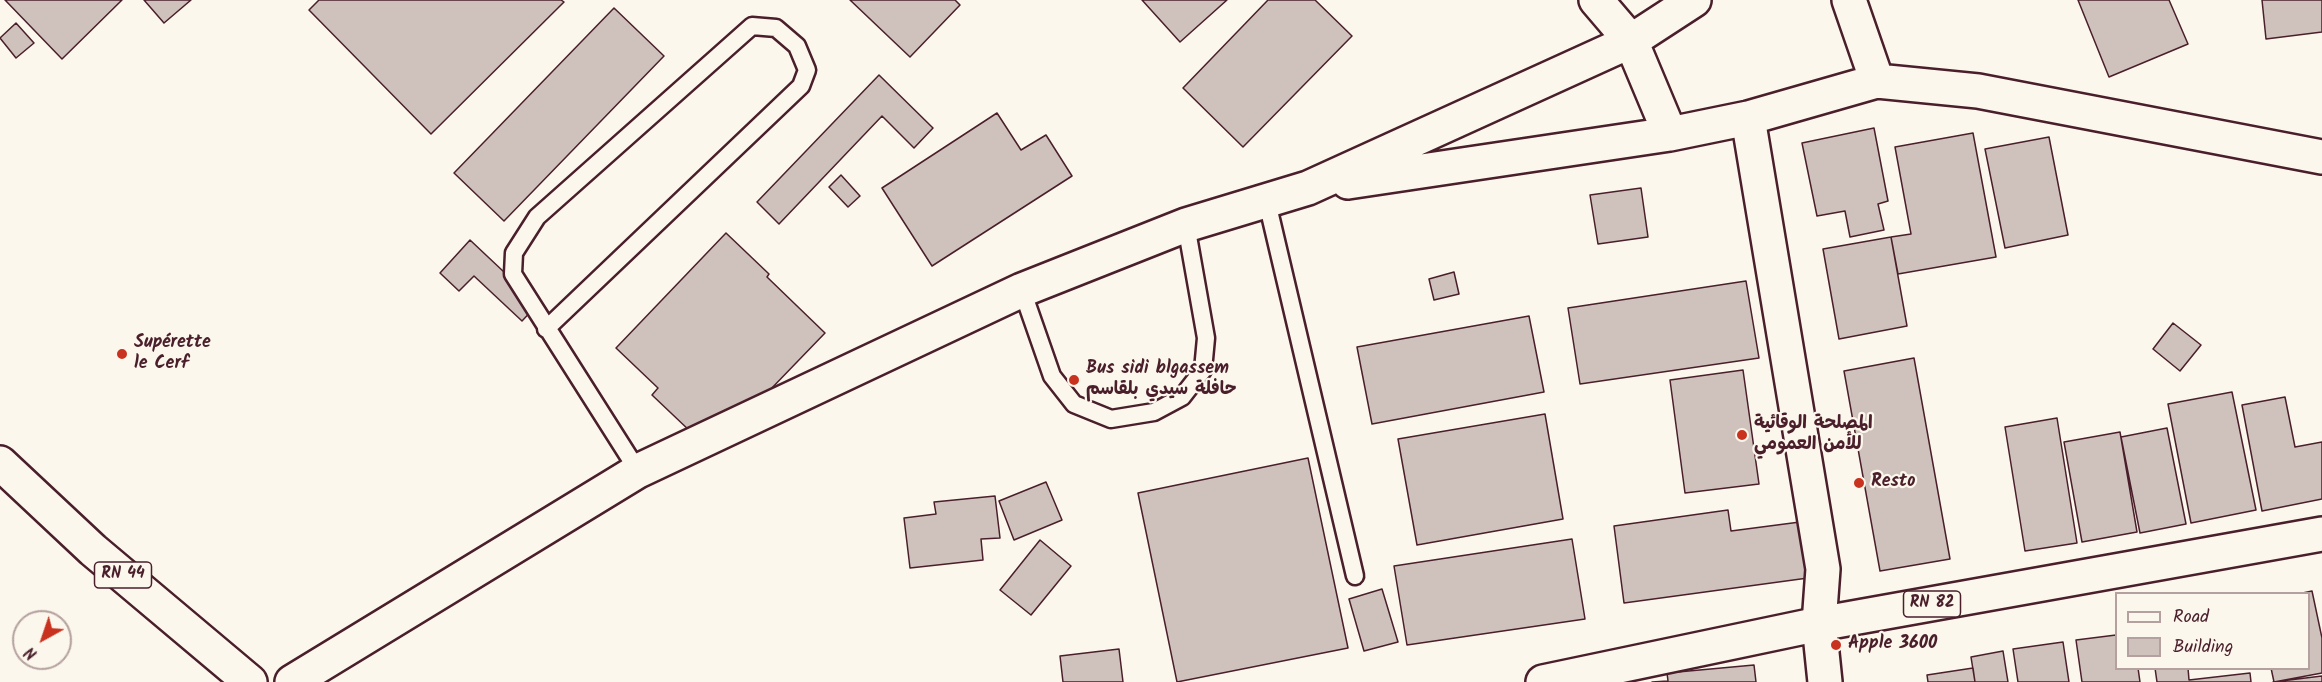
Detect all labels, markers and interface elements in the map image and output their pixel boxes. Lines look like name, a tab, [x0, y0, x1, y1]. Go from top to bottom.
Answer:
place label: Supérette le Cerf	[134, 333, 211, 376]
marker: Supérette le Cerf	[115, 347, 129, 361]
place label: Bus sidi blgassem حافلة سيدي بلقاسم	[1086, 359, 1237, 401]
marker: Bus sidi blgassem حافلة سيدي بلقاسم	[1067, 373, 1081, 387]
place label: المصلحة الوقائية للأمن العمومي	[1754, 414, 1873, 456]
marker: المصلحة الوقائية للأمن العمومي	[1735, 428, 1749, 442]
place label: Resto	[1871, 472, 1915, 494]
marker: Resto	[1852, 476, 1866, 490]
road number: RN 44	[94, 562, 152, 588]
road number: RN 82	[1904, 591, 1960, 617]
legend	[2115, 592, 2310, 670]
text: Road	[2173, 603, 2209, 632]
north arrow	[12, 610, 72, 670]
text: Building	[2173, 633, 2233, 662]
place label: Apple 3600	[1848, 634, 1937, 656]
marker: Apple 3600	[1829, 638, 1843, 652]
text: N	[19, 640, 43, 665]

